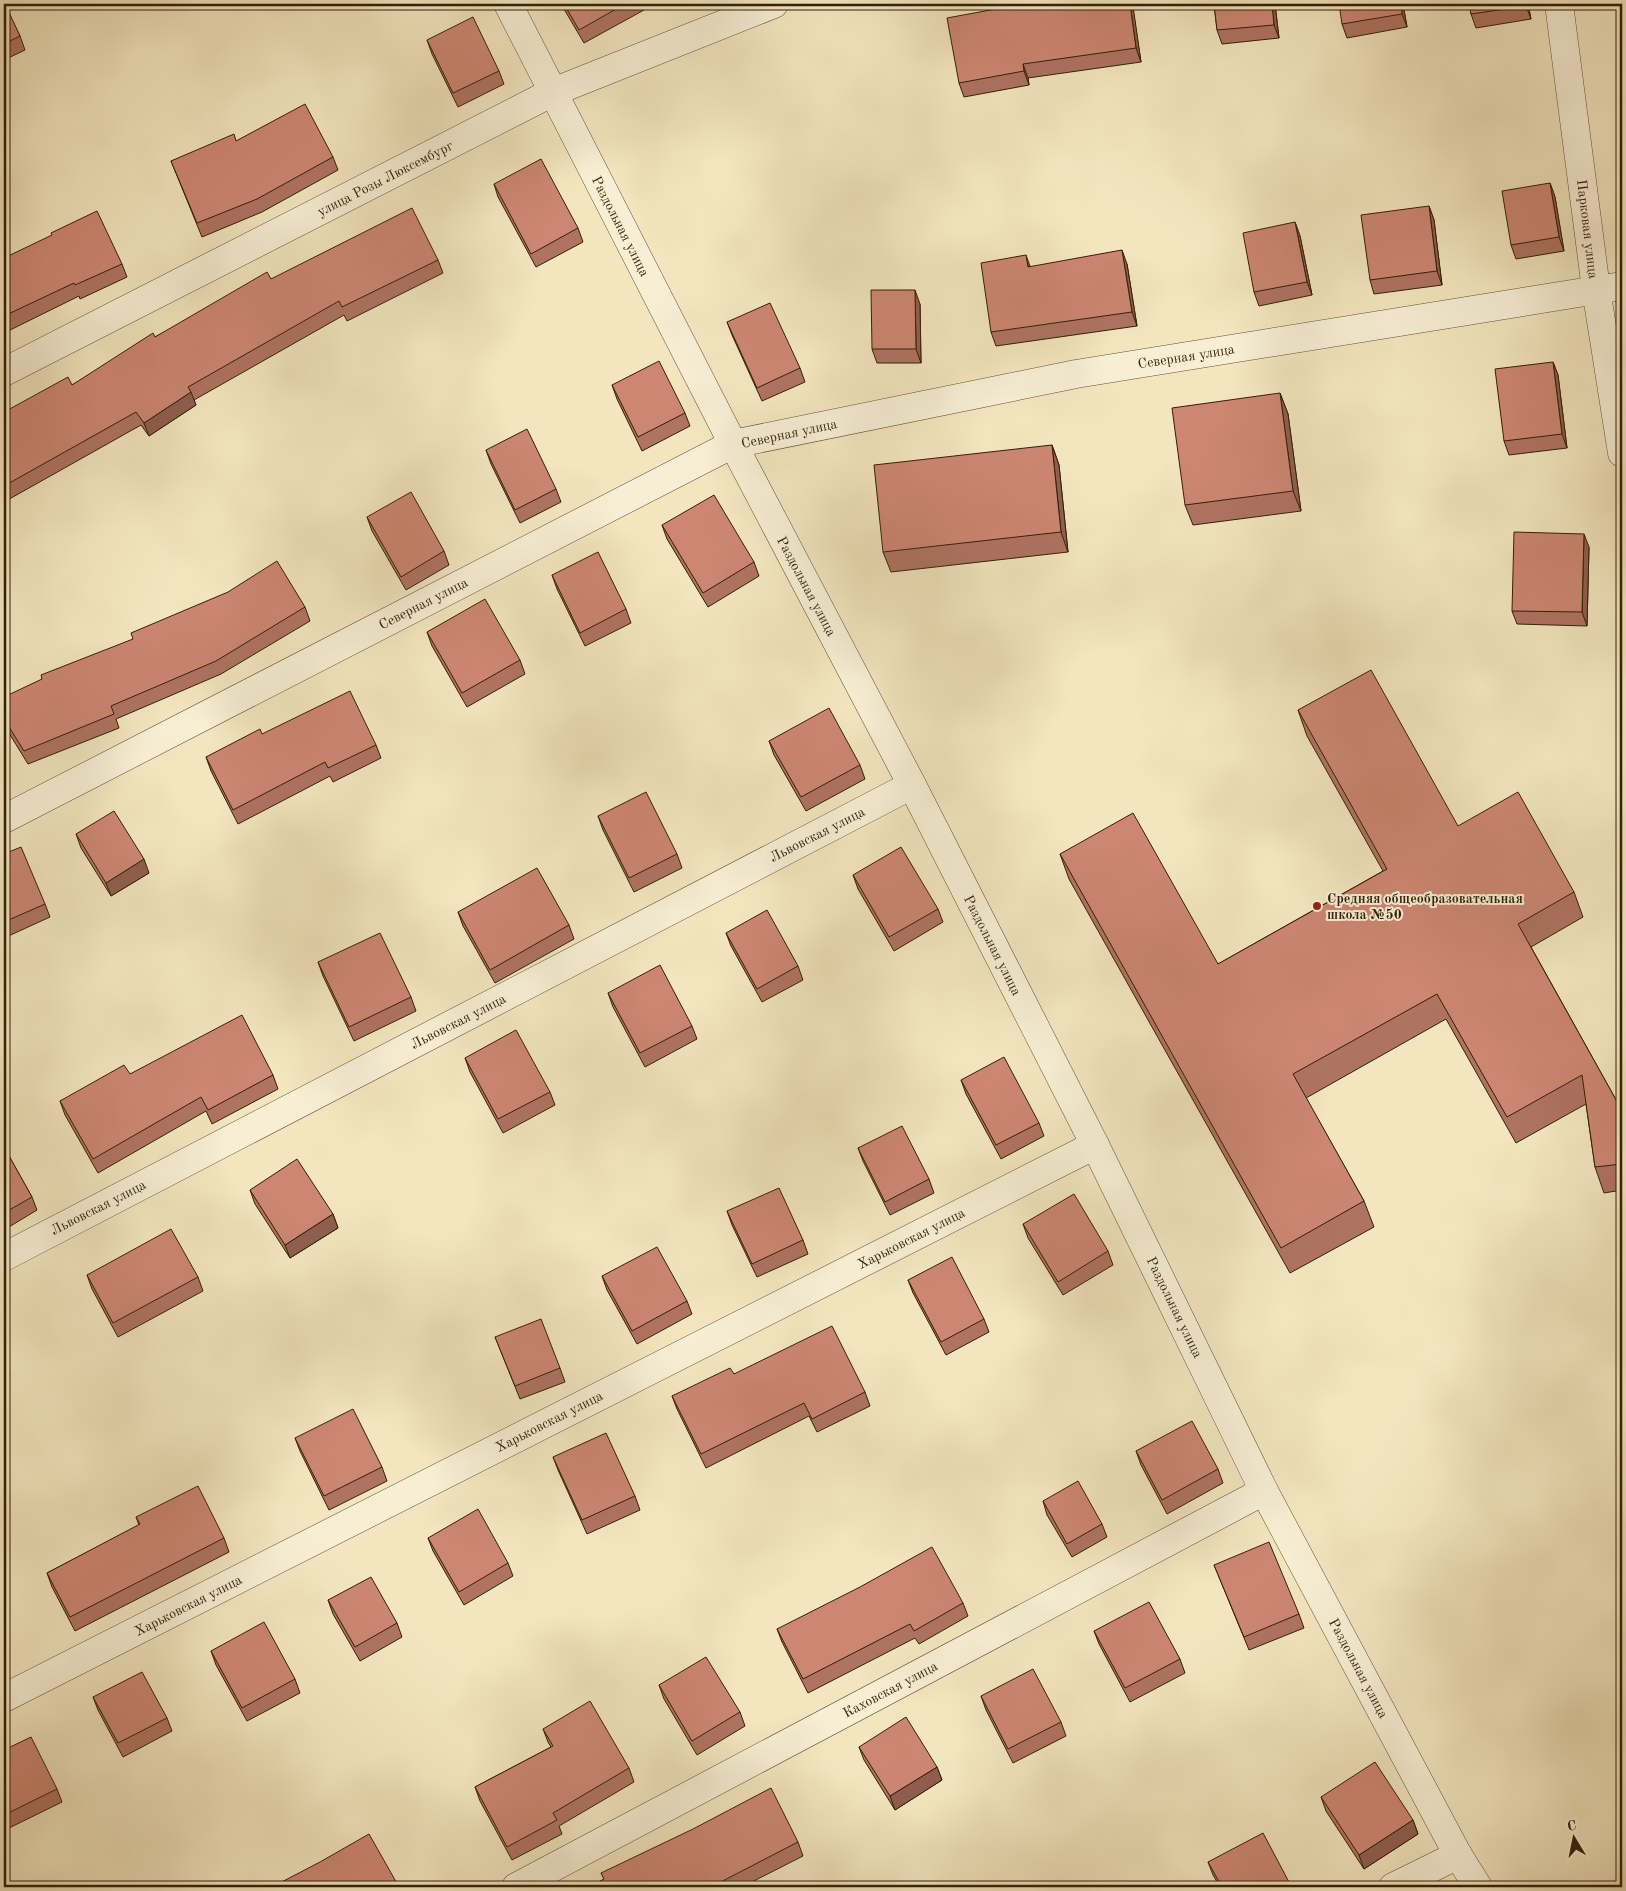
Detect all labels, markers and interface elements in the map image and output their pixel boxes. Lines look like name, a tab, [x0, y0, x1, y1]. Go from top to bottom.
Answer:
street label: улица Розы Люксембург	[315, 139, 456, 219]
street label: Раздольная улица	[589, 174, 652, 279]
street label: Парковая улица	[1574, 179, 1600, 280]
street label: Северная улица	[1137, 342, 1236, 372]
street label: Северная улица	[740, 417, 839, 451]
street label: Раздольная улица	[774, 534, 838, 639]
street label: Северная улица	[377, 575, 470, 632]
street label: Львовская улица	[768, 805, 867, 865]
place label: Средняя общеобразовательная школа №50	[1327, 892, 1523, 922]
street label: Раздольная улица	[961, 893, 1024, 998]
marker: Средняя общеобразовательная школа №50	[1311, 900, 1323, 912]
street label: Львовская улица	[409, 992, 508, 1052]
street label: Львовская улица	[49, 1178, 148, 1238]
street label: Харьковская улица	[856, 1206, 967, 1272]
street label: Раздольная улица	[1144, 1255, 1205, 1360]
street label: Харьковская улица	[494, 1389, 605, 1455]
street label: Харьковская улица	[133, 1573, 244, 1639]
street label: Раздольная улица	[1326, 1616, 1390, 1721]
street label: Каховская улица	[841, 1659, 940, 1721]
north arrow	[1548, 1814, 1598, 1864]
text: С	[1566, 1818, 1578, 1834]

